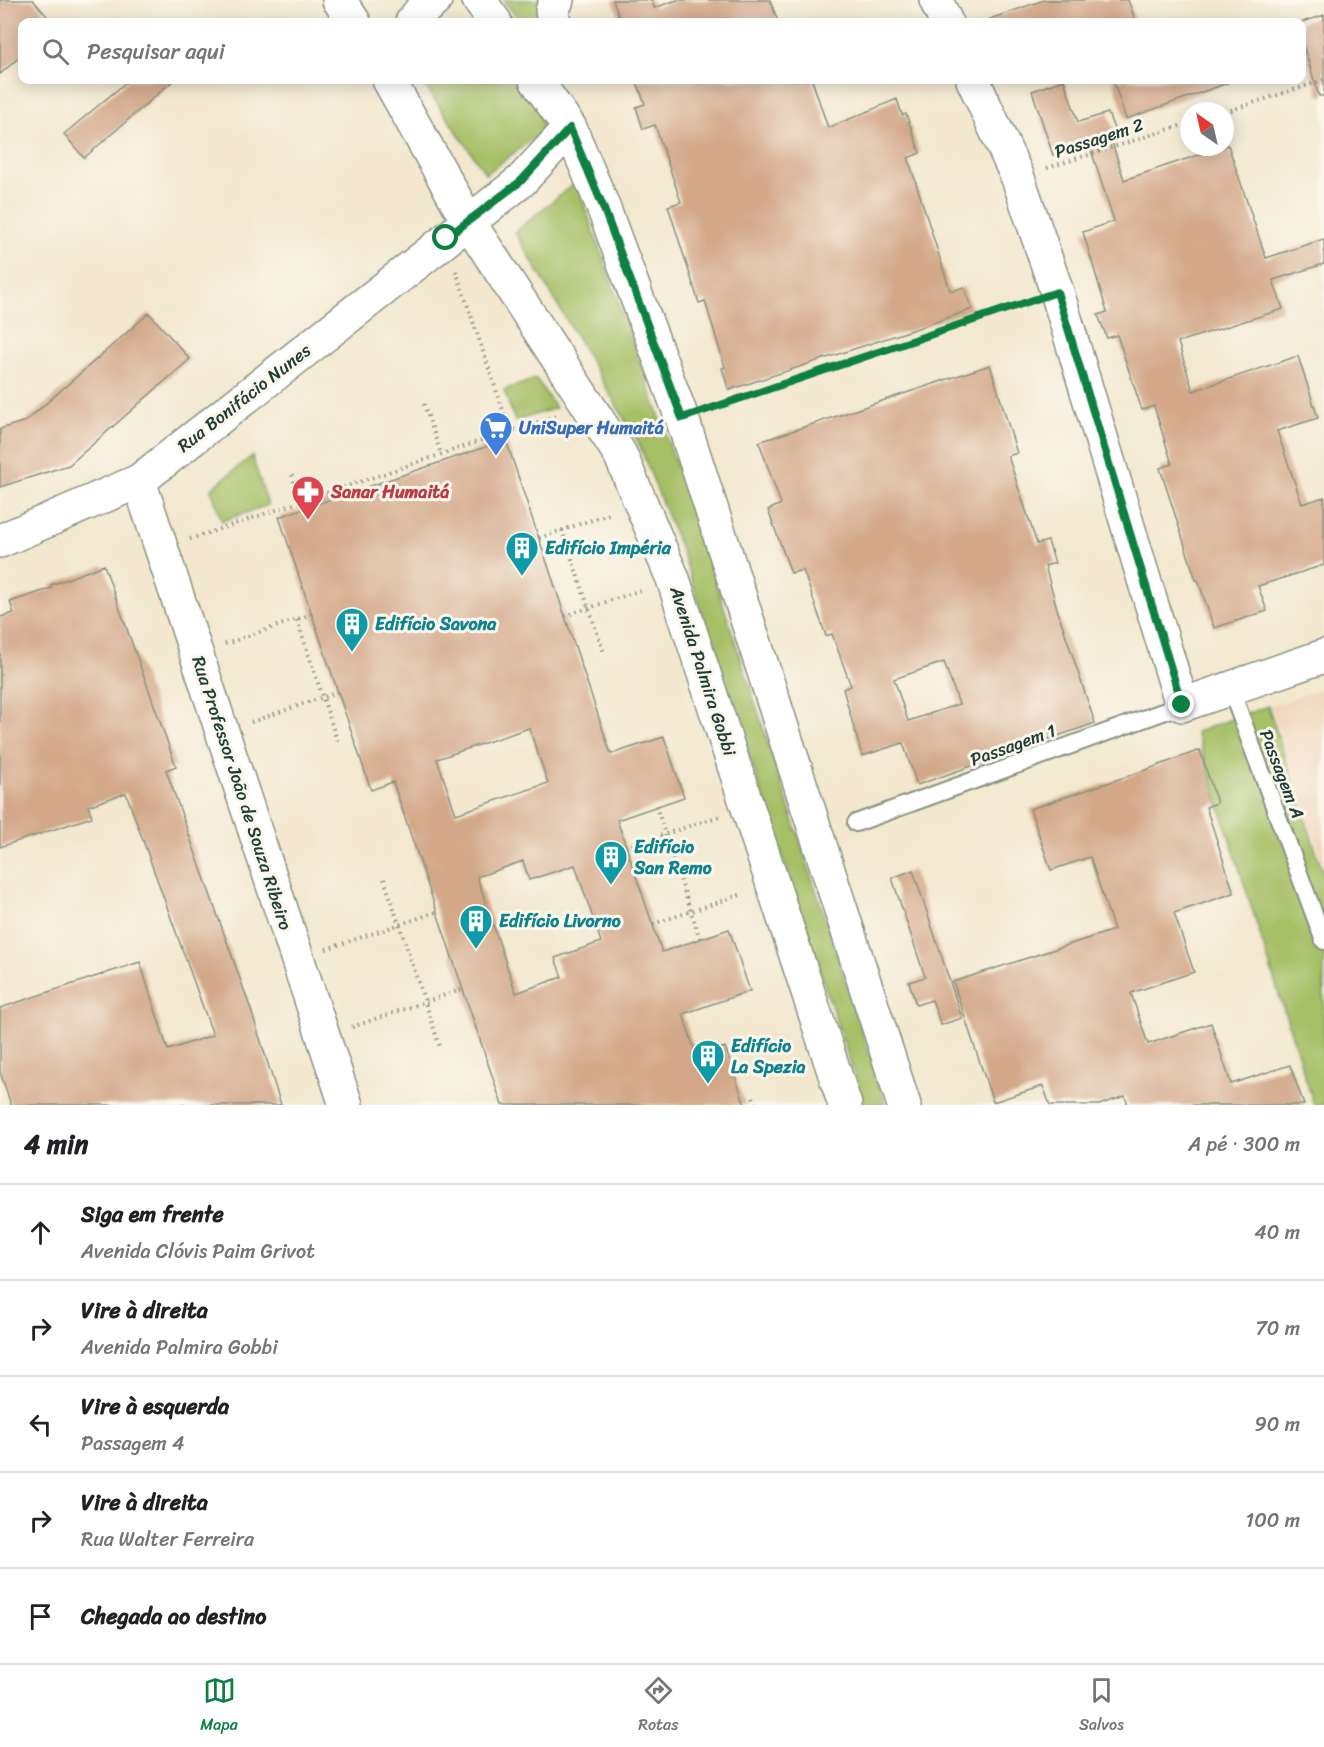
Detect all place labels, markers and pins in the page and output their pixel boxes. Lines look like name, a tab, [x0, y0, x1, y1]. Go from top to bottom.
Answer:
supermarket icon: UniSuper Humaitá	[478, 410, 514, 457]
place label: UniSuper Humaitá	[519, 412, 664, 444]
pharmacy icon: Sanar Humaitá	[290, 474, 326, 521]
place label: Sanar Humaitá	[330, 476, 449, 508]
building icon: Edifício Impéria	[504, 530, 540, 577]
place label: Edifício Impéria	[545, 532, 672, 564]
building icon: Edifício Savona	[334, 606, 370, 653]
place label: Edifício Savona	[375, 608, 497, 640]
place label: Edifício San Remo	[633, 831, 712, 884]
building icon: Edifício San Remo	[593, 839, 629, 886]
building icon: Edifício Livorno	[458, 903, 494, 950]
place label: Edifício Livorno	[499, 905, 621, 937]
place label: Edifício La Spezia	[731, 1030, 806, 1083]
building icon: Edifício La Spezia	[690, 1038, 726, 1085]

